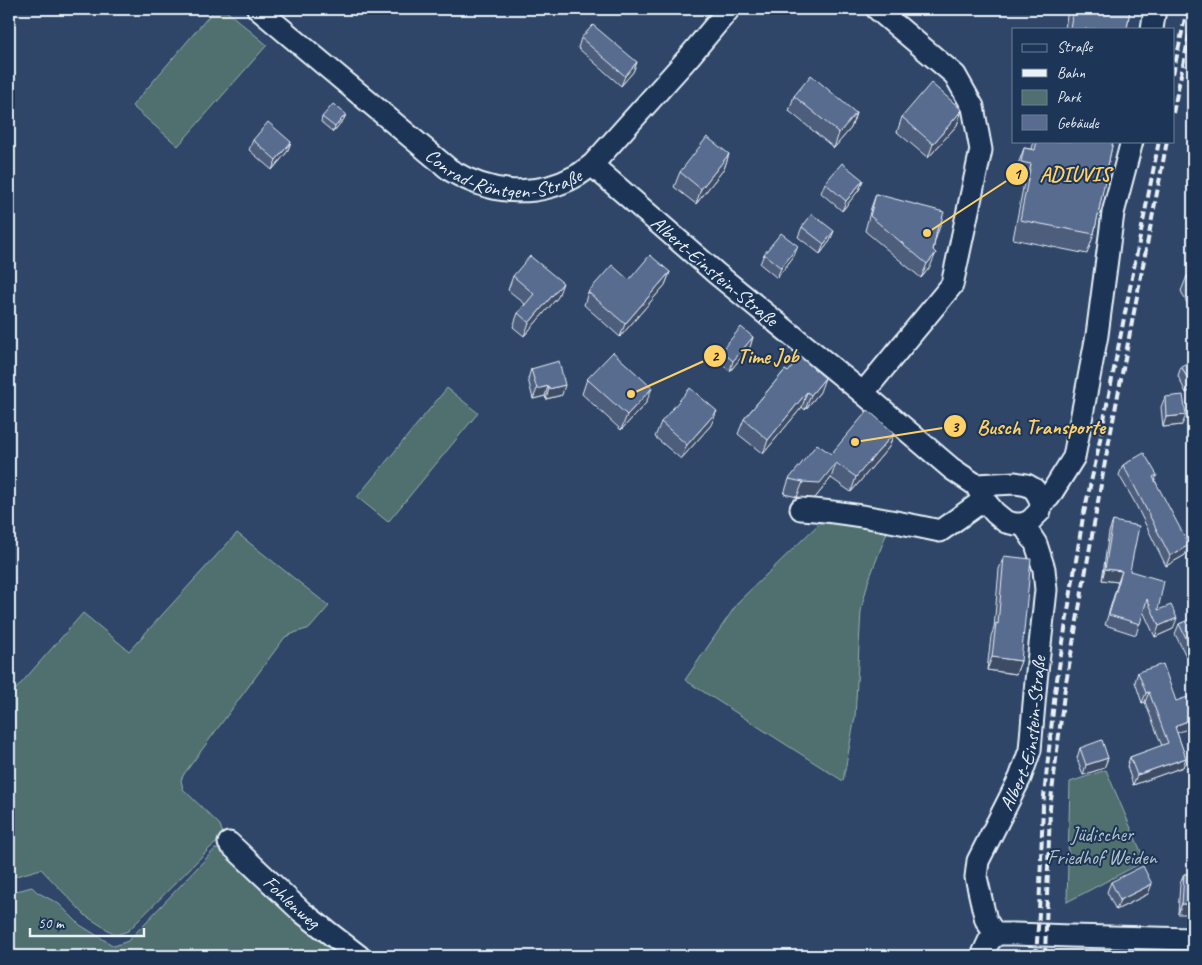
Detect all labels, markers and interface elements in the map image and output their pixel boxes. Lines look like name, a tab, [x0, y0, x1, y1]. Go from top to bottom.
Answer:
legend	[1012, 28, 1174, 142]
text: Straße	[1057, 38, 1093, 57]
text: Bahn	[1057, 64, 1085, 83]
text: Park	[1057, 88, 1082, 107]
text: Gebäude	[1057, 114, 1100, 133]
street label: Conrad-Röntgen-Straße	[420, 142, 587, 203]
callout: ADIUVIS	[1004, 156, 1121, 192]
text: ADIUVIS	[1039, 161, 1114, 187]
text: 1	[1014, 165, 1023, 184]
street label: Albert-Einstein-Straße	[646, 210, 785, 332]
callout: Time Job	[702, 338, 808, 374]
text: Time Job	[737, 343, 800, 369]
text: 2	[712, 347, 720, 366]
callout: Busch Transporte	[942, 408, 1115, 444]
text: Busch Transporte	[977, 414, 1107, 440]
text: 3	[952, 418, 960, 437]
street label: Albert-Einstein-Straße	[993, 653, 1051, 815]
park label: Jüdischer Friedhof Weiden	[1047, 822, 1158, 870]
street label: Fohlenweg	[258, 870, 327, 935]
scale bar	[30, 905, 144, 937]
text: 50 m	[38, 914, 65, 933]

